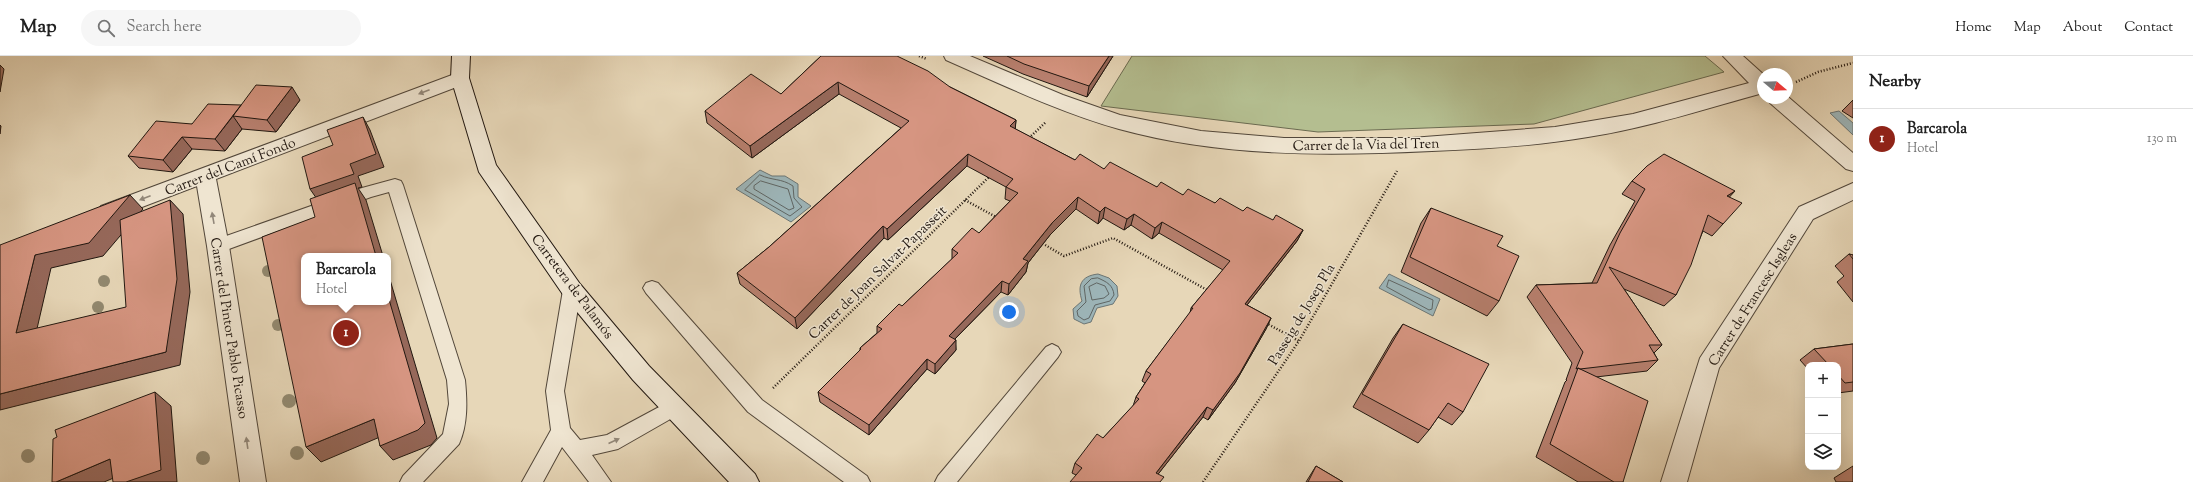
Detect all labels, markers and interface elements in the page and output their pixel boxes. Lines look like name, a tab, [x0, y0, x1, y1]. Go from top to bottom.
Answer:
search box	[81, 10, 361, 46]
text: Map	[20, 14, 57, 41]
icon: search	[95, 17, 117, 39]
text: Search here	[127, 17, 202, 38]
text: Home	[1955, 18, 1992, 38]
text: Map	[2014, 18, 2041, 38]
text: About	[2063, 18, 2102, 38]
text: Contact	[2124, 18, 2173, 38]
north arrow	[1757, 68, 1793, 104]
text: Nearby	[1869, 70, 1921, 94]
one-way arrow	[418, 90, 430, 96]
text: Barcarola	[1907, 119, 1967, 140]
text: 1	[1880, 130, 1884, 148]
text: 130 m	[2147, 130, 2177, 148]
street label: Carrer del Camí Fondo	[162, 134, 299, 202]
street label: Carrer de la Via del Tren	[1292, 135, 1440, 157]
text: Hotel	[1907, 140, 1938, 158]
one-way arrow	[139, 195, 151, 201]
street label: Carrer de Joan Salvat-Papasseit	[805, 202, 952, 345]
one-way arrow	[209, 212, 215, 224]
street label: Carrer de Francesc Isgleas	[1704, 229, 1803, 371]
street label: Carretera de Palamós	[525, 231, 618, 344]
street label: Carrer del Pintor Pablo Picasso	[204, 236, 252, 421]
popup	[301, 253, 391, 305]
text: Barcarola	[316, 260, 376, 281]
street label: Passeig de Josep Pla	[1264, 260, 1341, 370]
text: Hotel	[316, 281, 347, 299]
your location	[999, 302, 1019, 322]
pin: 1	[333, 318, 359, 348]
map controls	[1805, 362, 1841, 470]
button: +	[1805, 362, 1841, 398]
button: −	[1805, 398, 1841, 434]
button: layers	[1805, 434, 1841, 470]
one-way arrow	[244, 437, 250, 450]
one-way arrow	[608, 437, 620, 443]

